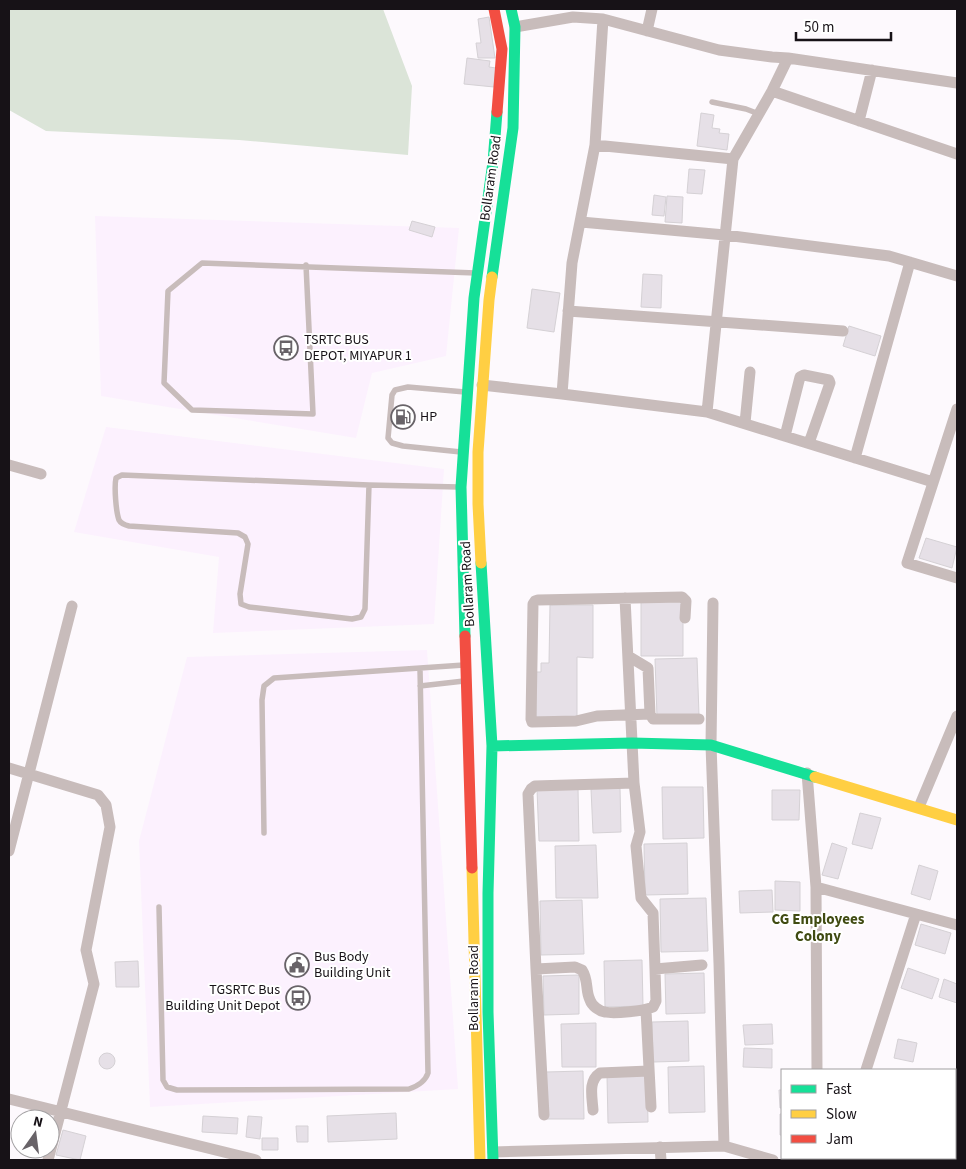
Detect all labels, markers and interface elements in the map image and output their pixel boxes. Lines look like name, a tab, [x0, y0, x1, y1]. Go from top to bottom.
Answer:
scale bar	[796, 10, 891, 42]
text: 50 m	[804, 17, 834, 38]
street label: Bollaram Road	[475, 134, 507, 222]
place label: TSRTC BUS DEPOT, MIYAPUR 1	[304, 330, 412, 366]
bus stop icon: TSRTC BUS DEPOT, MIYAPUR 1	[273, 335, 299, 361]
fuel station icon: HP	[390, 404, 416, 430]
place label: HP	[420, 407, 437, 427]
street label: Bollaram Road	[456, 541, 480, 627]
district label: CG Employees Colony	[772, 909, 865, 947]
street label: Bollaram Road	[464, 945, 484, 1031]
place label: Bus Body Building Unit	[314, 947, 391, 983]
public building icon: Bus Body Building Unit	[284, 952, 310, 978]
place label: TGSRTC Bus Building Unit Depot	[165, 980, 280, 1016]
bus stop icon: TGSRTC Bus Building Unit Depot	[285, 985, 311, 1011]
legend	[781, 1069, 956, 1159]
text: Fast	[826, 1079, 852, 1100]
text: Slow	[826, 1104, 857, 1125]
north arrow	[10, 1109, 60, 1159]
text: N	[31, 1112, 45, 1133]
text: Jam	[826, 1129, 853, 1150]

